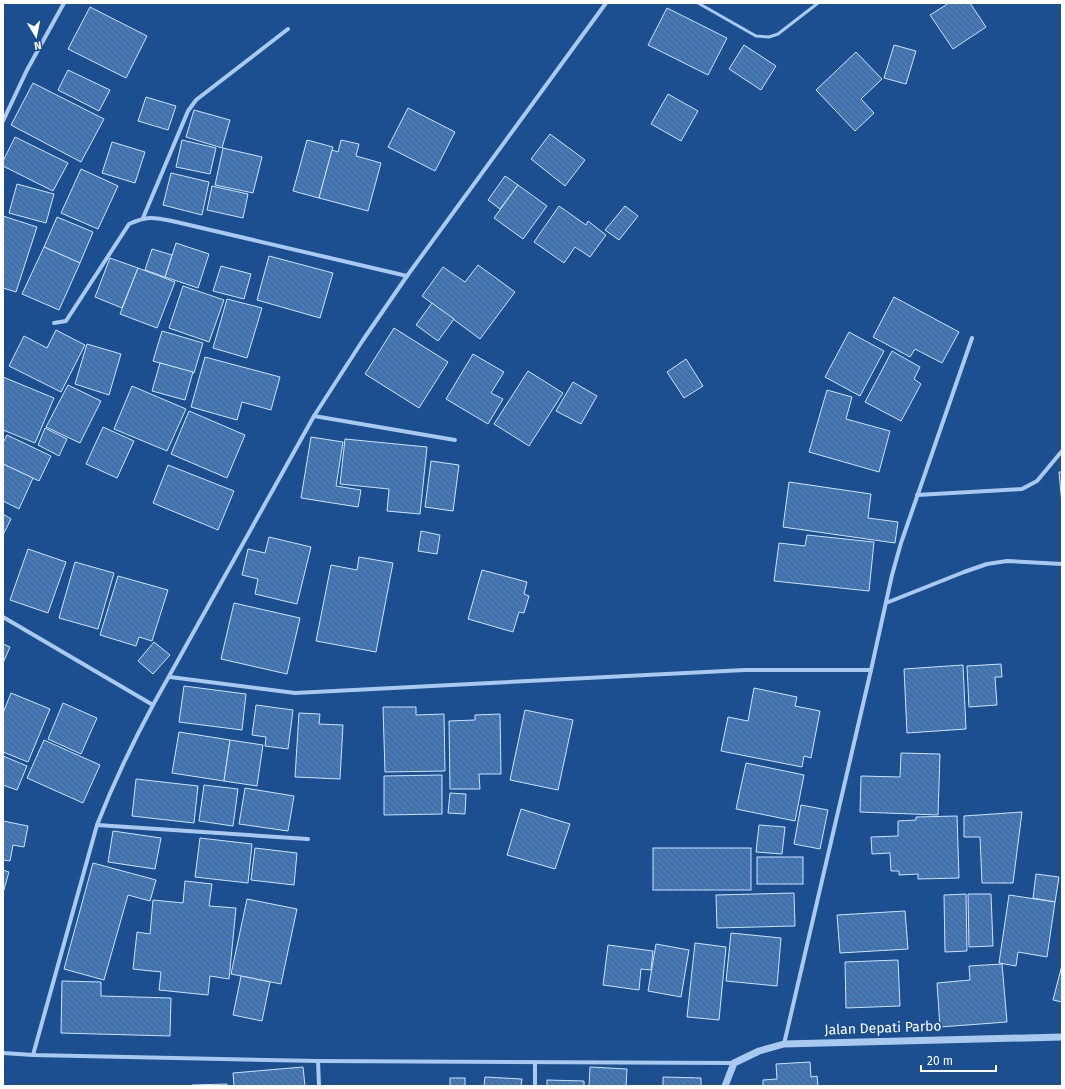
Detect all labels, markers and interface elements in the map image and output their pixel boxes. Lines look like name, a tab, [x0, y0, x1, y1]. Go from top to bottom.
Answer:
north arrow	[16, 16, 56, 56]
text: N	[33, 38, 42, 52]
street label: Jalan Depati Parbo	[824, 1017, 942, 1039]
scale bar	[921, 1047, 996, 1073]
text: 20 m	[927, 1054, 953, 1068]

